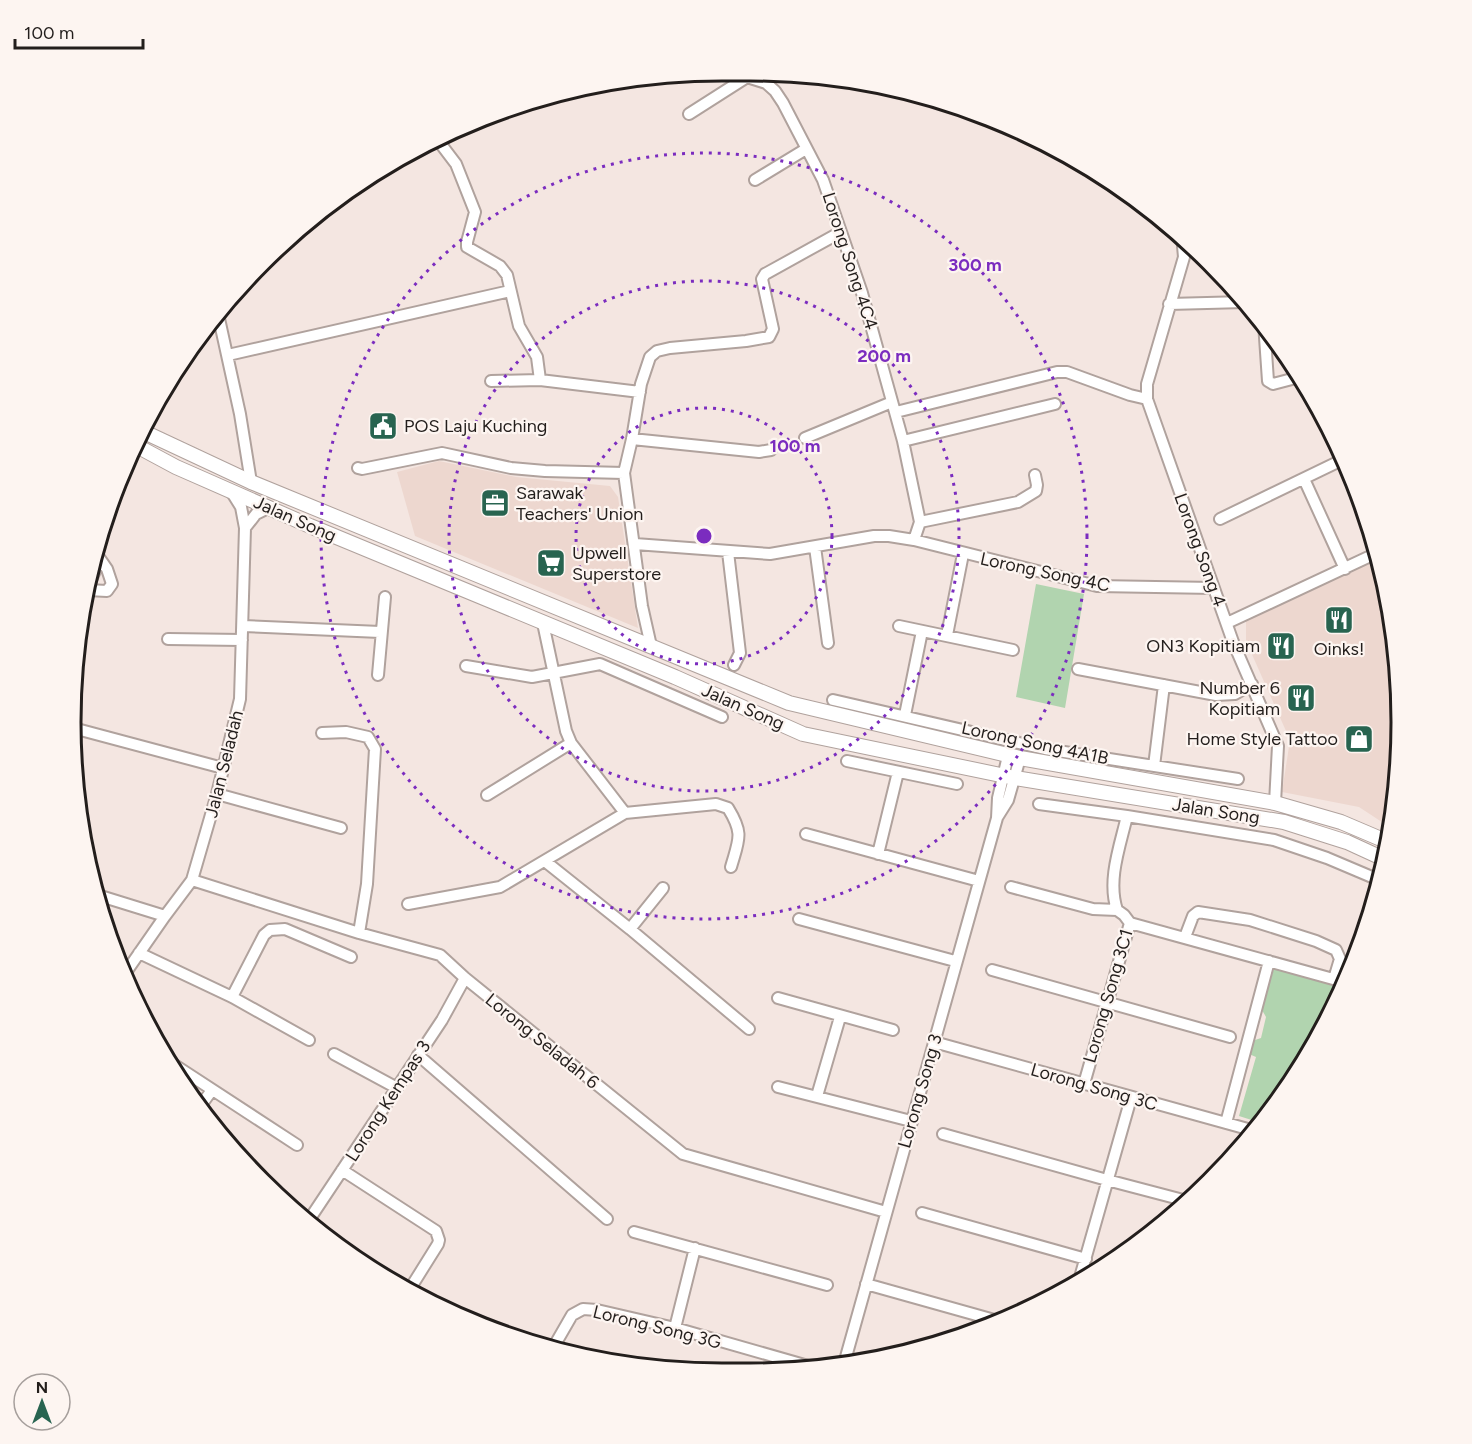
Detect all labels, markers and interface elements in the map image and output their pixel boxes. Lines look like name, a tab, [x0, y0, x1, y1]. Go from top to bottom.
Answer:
scale bar	[15, 12, 142, 50]
text: 100 m	[24, 22, 74, 44]
street label: Lorong Song 4C4	[817, 189, 883, 333]
text: 300 m	[948, 254, 1002, 276]
text: 200 m	[857, 345, 911, 367]
public building icon: POS Laju Kuching	[367, 410, 399, 442]
place label: POS Laju Kuching	[404, 415, 547, 437]
text: 100 m	[770, 435, 820, 457]
place label: Sarawak Teachers' Union	[516, 482, 643, 525]
office icon: Sarawak Teachers' Union	[479, 487, 511, 519]
street label: Lorong Song 4	[1169, 490, 1231, 610]
street label: Jalan Song	[250, 491, 340, 547]
centre of rings	[694, 526, 714, 546]
place label: Upwell Superstore	[572, 542, 661, 585]
supermarket icon: Upwell Superstore	[535, 547, 567, 579]
street label: Lorong Song 4C	[978, 548, 1112, 596]
restaurant icon: Oinks!	[1323, 604, 1355, 636]
restaurant icon: ON3 Kopitiam	[1265, 630, 1297, 662]
place label: ON3 Kopitiam	[1146, 635, 1260, 657]
place label: Oinks!	[1314, 638, 1364, 660]
place label: Number 6 Kopitiam	[1200, 677, 1280, 720]
street label: Jalan Song	[698, 679, 788, 735]
restaurant icon: Number 6 Kopitiam	[1285, 682, 1317, 714]
street label: Jalan Seladah	[200, 708, 248, 820]
street label: Lorong Song 4A1B	[959, 717, 1111, 769]
shop icon: Home Style Tattoo	[1343, 723, 1375, 755]
place label: Home Style Tattoo	[1186, 728, 1338, 750]
street label: Jalan Song	[1171, 793, 1261, 829]
street label: Lorong Song 3C1	[1078, 927, 1138, 1065]
street label: Lorong Seladah 6	[481, 988, 603, 1094]
street label: Lorong Song 3	[893, 1031, 947, 1151]
street label: Lorong Kempas 3	[341, 1036, 435, 1166]
street label: Lorong Song 3C	[1028, 1058, 1160, 1116]
street label: Lorong Song 3G	[591, 1300, 724, 1354]
north arrow	[12, 1372, 72, 1432]
text: N	[36, 1378, 48, 1397]

